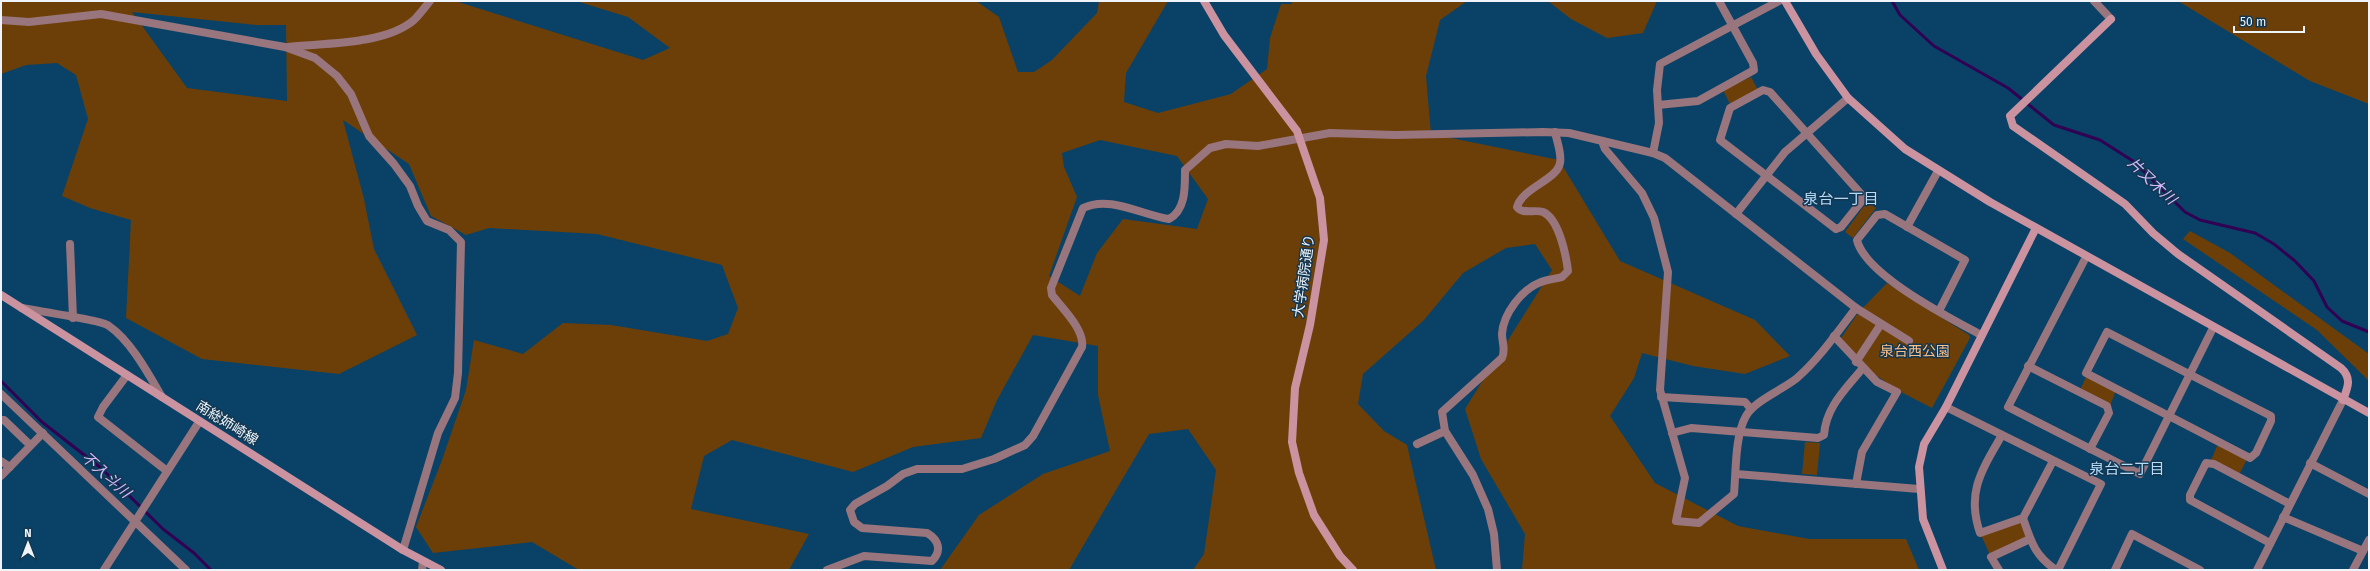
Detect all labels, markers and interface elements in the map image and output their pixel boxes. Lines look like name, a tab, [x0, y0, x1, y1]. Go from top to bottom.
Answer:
scale bar	[2234, 8, 2304, 34]
text: 50 m	[2240, 15, 2266, 29]
water label: 片又木川	[2124, 154, 2182, 209]
district label: 泉台一丁目	[1803, 190, 1879, 208]
street label: 大学病院通り	[1290, 233, 1318, 319]
park label: 泉台西公園	[1880, 343, 1950, 360]
street label: 南総姉崎線	[193, 397, 261, 449]
water label: 不入斗川	[78, 448, 136, 503]
district label: 泉台二丁目	[2089, 460, 2165, 478]
north arrow	[8, 523, 48, 563]
text: N	[24, 527, 32, 540]

